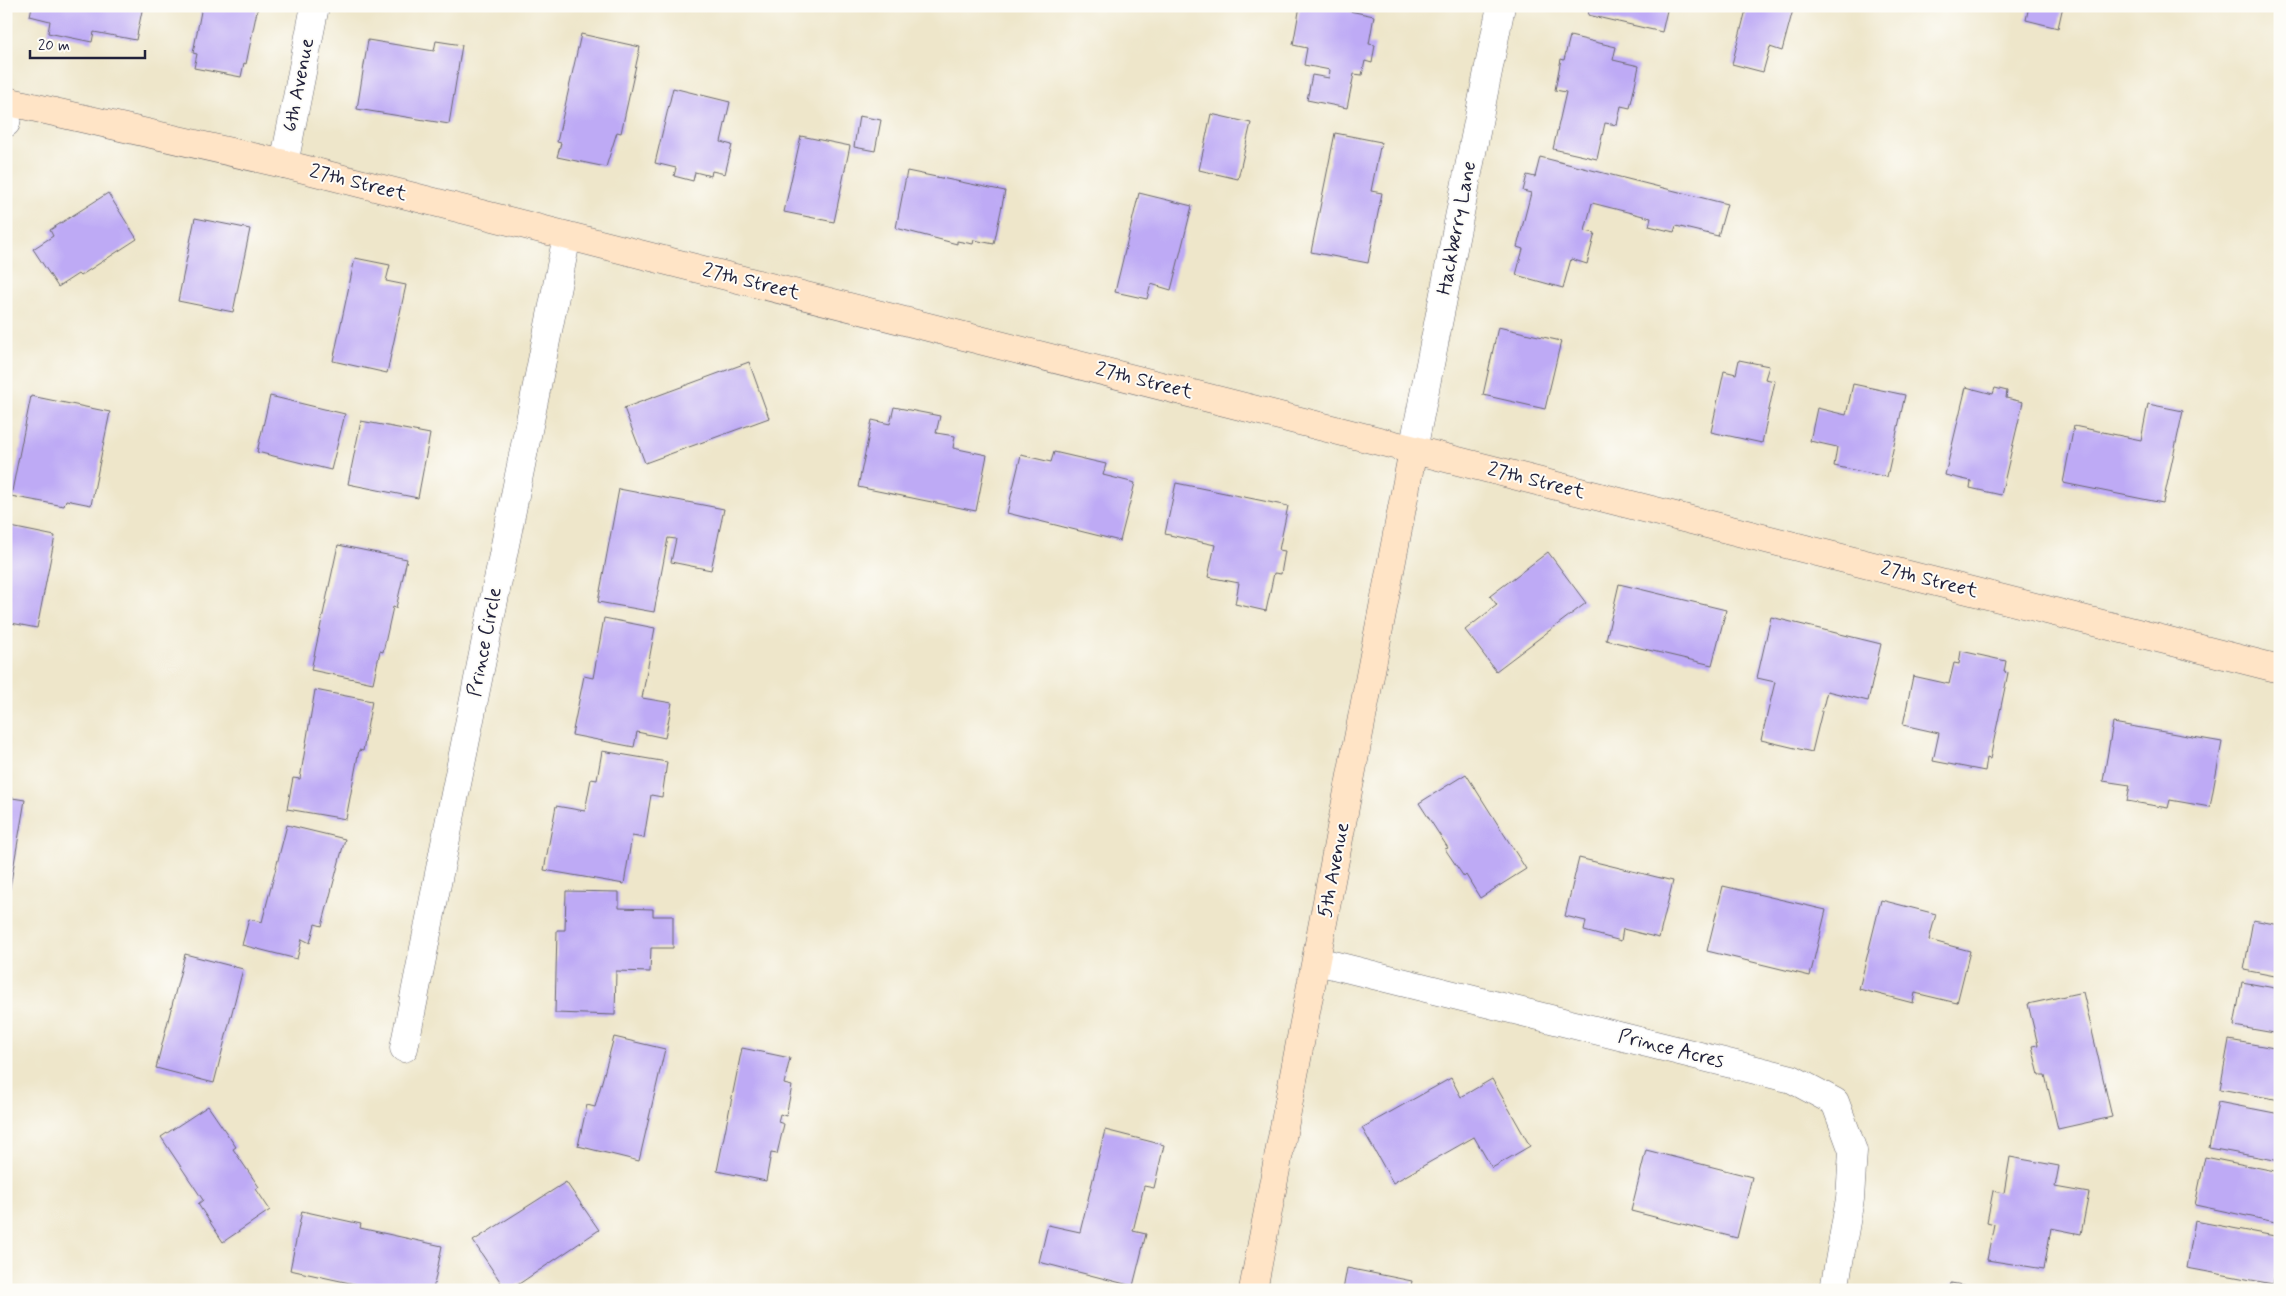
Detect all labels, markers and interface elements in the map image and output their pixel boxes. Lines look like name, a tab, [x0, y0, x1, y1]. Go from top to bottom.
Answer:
scale bar	[30, 28, 145, 60]
text: 20 m	[38, 36, 70, 56]
street label: 6th Avenue	[277, 36, 321, 134]
street label: 27th Street	[307, 158, 410, 208]
street label: Hackberry Lane	[1431, 159, 1483, 297]
street label: 27th Street	[700, 257, 803, 307]
street label: 27th Street	[1093, 356, 1196, 406]
street label: 27th Street	[1485, 456, 1588, 506]
street label: 27th Street	[1878, 555, 1981, 605]
street label: Prince Circle	[461, 585, 509, 699]
street label: 5th Avenue	[1312, 820, 1357, 920]
street label: Prince Acres	[1615, 1023, 1727, 1075]

